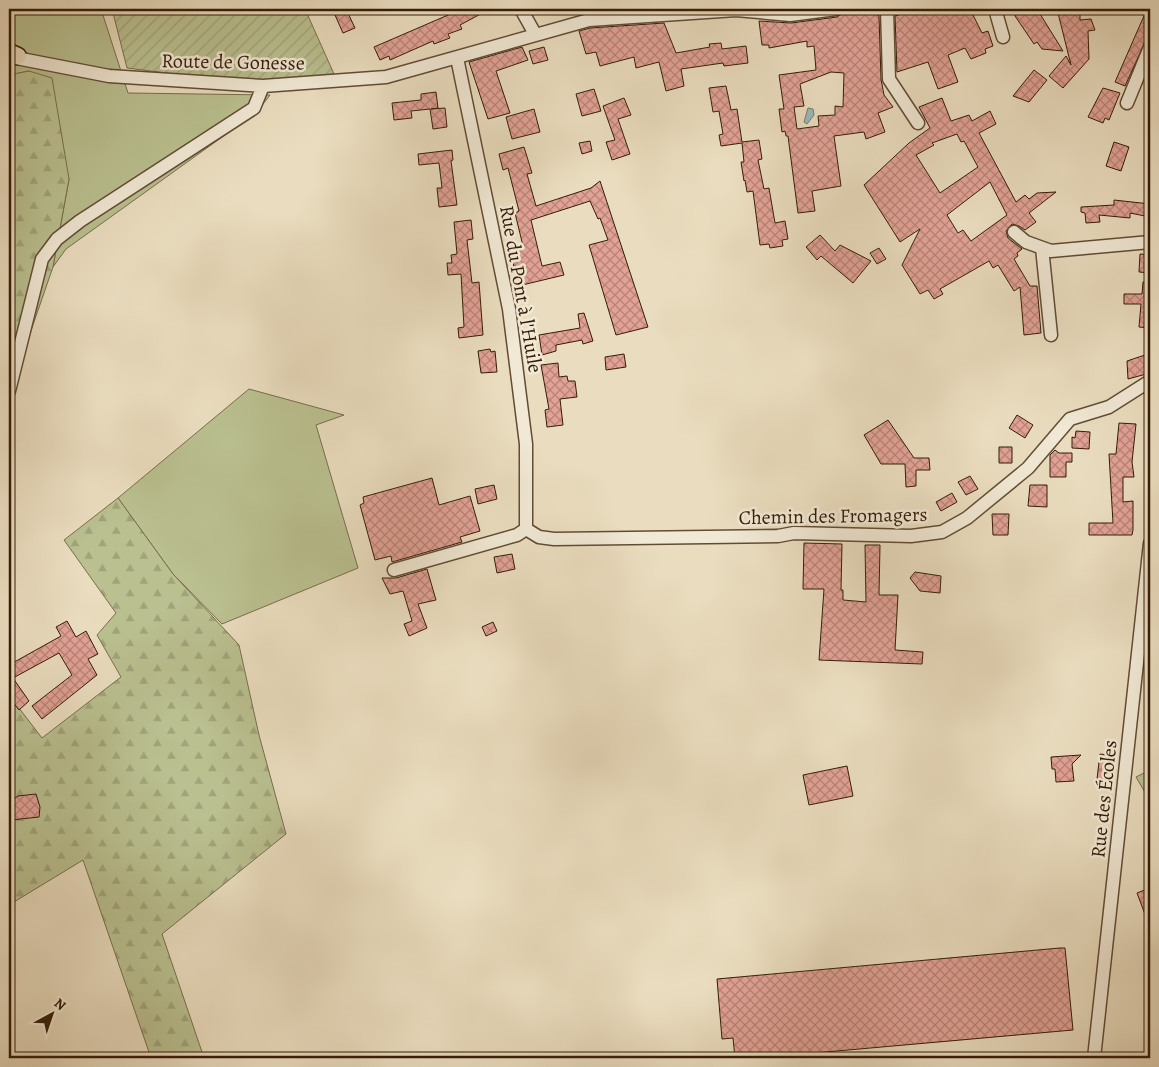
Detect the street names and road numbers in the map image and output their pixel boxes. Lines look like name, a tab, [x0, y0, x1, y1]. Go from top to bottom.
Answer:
street label: Route de Gonesse	[161, 47, 305, 77]
street label: Rue du Pont à l'Huile	[493, 203, 549, 375]
street label: Chemin des Fromagers	[738, 501, 928, 531]
street label: Rue des Écoles	[1084, 739, 1124, 859]

